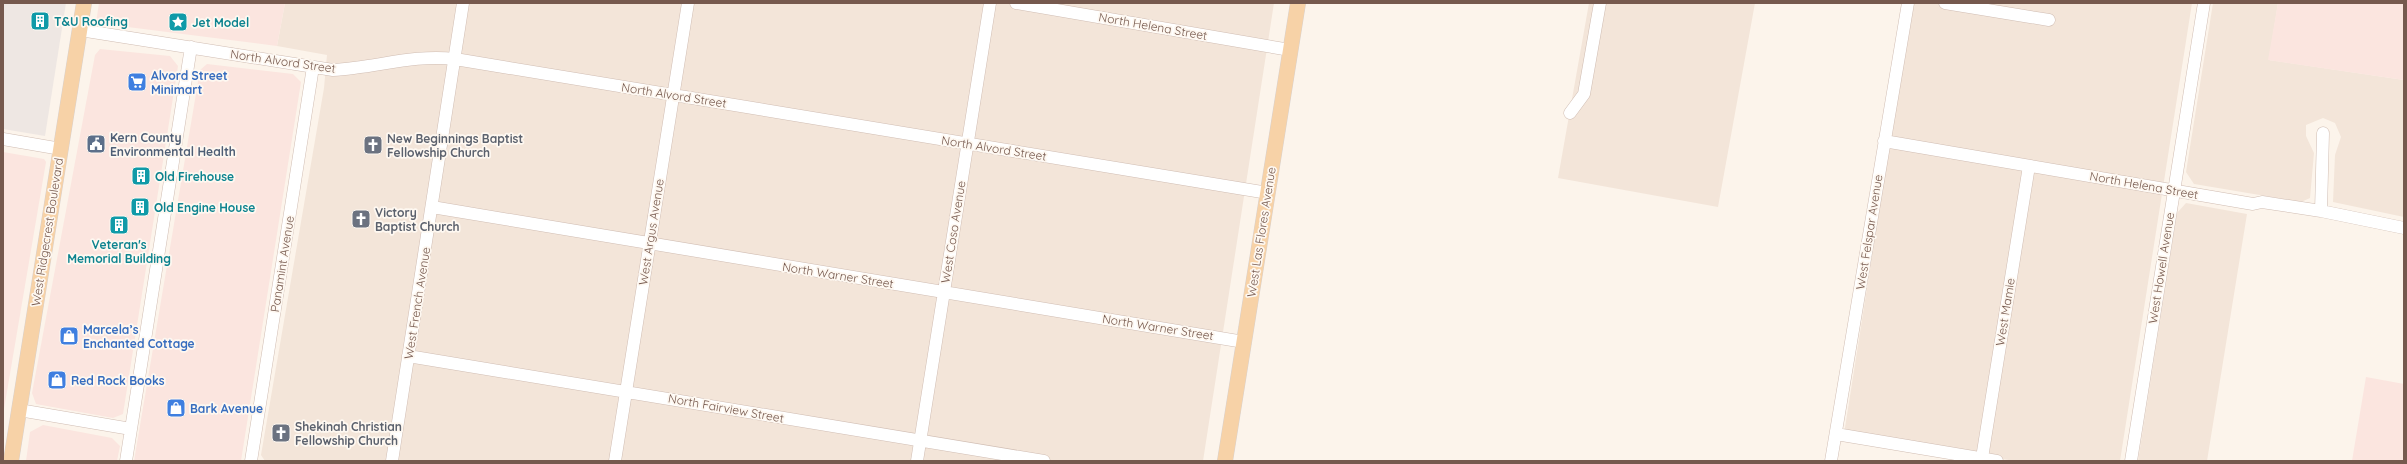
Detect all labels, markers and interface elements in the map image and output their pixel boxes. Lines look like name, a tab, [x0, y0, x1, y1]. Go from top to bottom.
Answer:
street label: North Helena Street	[1098, 9, 1208, 43]
building icon: T&U Roofing	[29, 10, 51, 32]
place icon: Jet Model	[167, 11, 189, 33]
place label: T&U Roofing	[54, 14, 128, 29]
place label: Jet Model	[192, 15, 249, 30]
street label: North Alvord Street	[229, 46, 337, 76]
place label: Alvord Street Minimart	[151, 68, 228, 97]
supermarket icon: Alvord Street Minimart	[126, 71, 148, 93]
street label: North Alvord Street	[620, 79, 728, 111]
place label: Kern County Environmental Health	[110, 130, 236, 159]
place label: New Beginnings Baptist Fellowship Church	[387, 131, 523, 160]
street label: North Alvord Street	[940, 132, 1048, 164]
public building icon: Kern County Environmental Health	[85, 133, 107, 155]
church icon: New Beginnings Baptist Fellowship Church	[362, 134, 384, 156]
street label: West Ridgecrest Boulevard	[28, 157, 66, 307]
building icon: Old Firehouse	[130, 165, 152, 187]
street label: West Las Flores Avenue	[1243, 166, 1279, 298]
street label: North Helena Street	[2089, 168, 2199, 202]
place label: Old Firehouse	[155, 169, 234, 184]
street label: West Felspar Avenue	[1852, 173, 1886, 291]
street label: West Argus Avenue	[635, 178, 667, 286]
street label: West Coso Avenue	[938, 180, 969, 284]
building icon: Old Engine House	[129, 196, 151, 218]
place label: Old Engine House	[154, 200, 255, 215]
place label: Victory Baptist Church	[375, 205, 460, 234]
church icon: Victory Baptist Church	[350, 208, 372, 230]
street label: West Howell Avenue	[2145, 211, 2177, 325]
building icon: Veteran's Memorial Building	[108, 214, 130, 236]
street label: Panamint Avenue	[267, 215, 297, 313]
place label: Veteran's Memorial Building	[67, 237, 171, 266]
street label: West French Avenue	[401, 246, 433, 360]
street label: North Warner Street	[781, 259, 895, 291]
street label: West Mamie	[1992, 277, 2018, 347]
street label: North Warner Street	[1101, 311, 1215, 343]
place label: Marcela’s Enchanted Cottage	[83, 322, 195, 351]
shop icon: Marcela’s Enchanted Cottage	[58, 325, 80, 347]
shop icon: Red Rock Books	[46, 369, 68, 391]
place label: Red Rock Books	[71, 373, 165, 388]
street label: North Fairview Street	[667, 390, 785, 426]
shop icon: Bark Avenue	[165, 397, 187, 419]
place label: Bark Avenue	[190, 401, 263, 416]
place label: Shekinah Christian Fellowship Church	[295, 419, 402, 448]
church icon: Shekinah Christian Fellowship Church	[270, 422, 292, 444]

